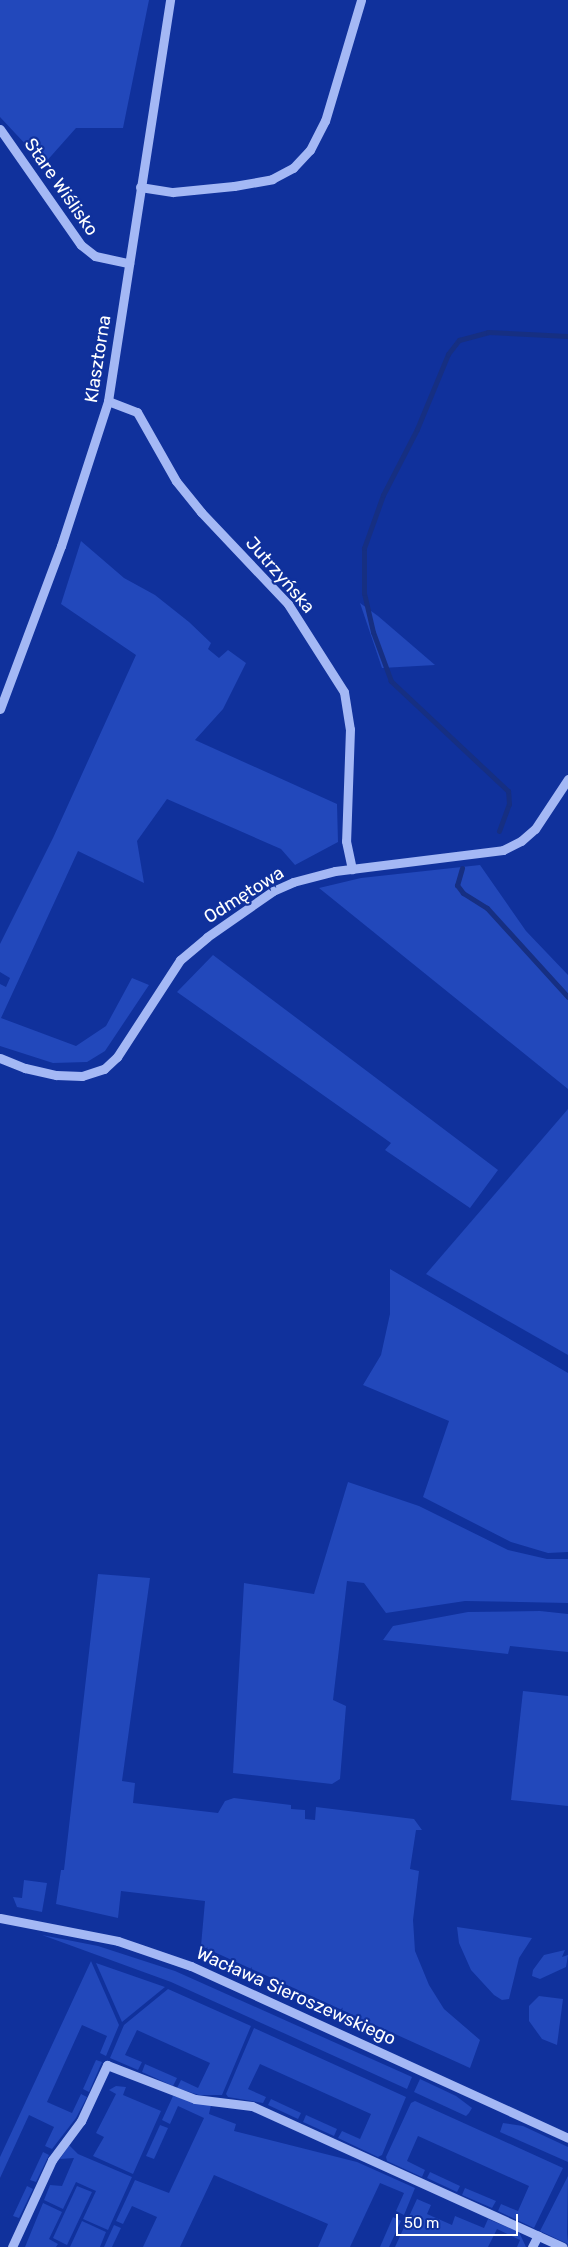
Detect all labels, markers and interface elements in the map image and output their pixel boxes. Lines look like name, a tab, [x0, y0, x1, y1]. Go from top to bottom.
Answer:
street label: Stare Wiślisko	[19, 134, 103, 240]
street label: Klasztorna	[80, 314, 116, 404]
street label: Jutrzyńska	[241, 532, 319, 618]
street label: Odmętowa	[200, 862, 288, 928]
street label: Wacława Sieroszewskiego	[193, 1942, 399, 2050]
scale bar	[398, 2204, 520, 2236]
text: 50 m	[404, 2214, 439, 2232]

